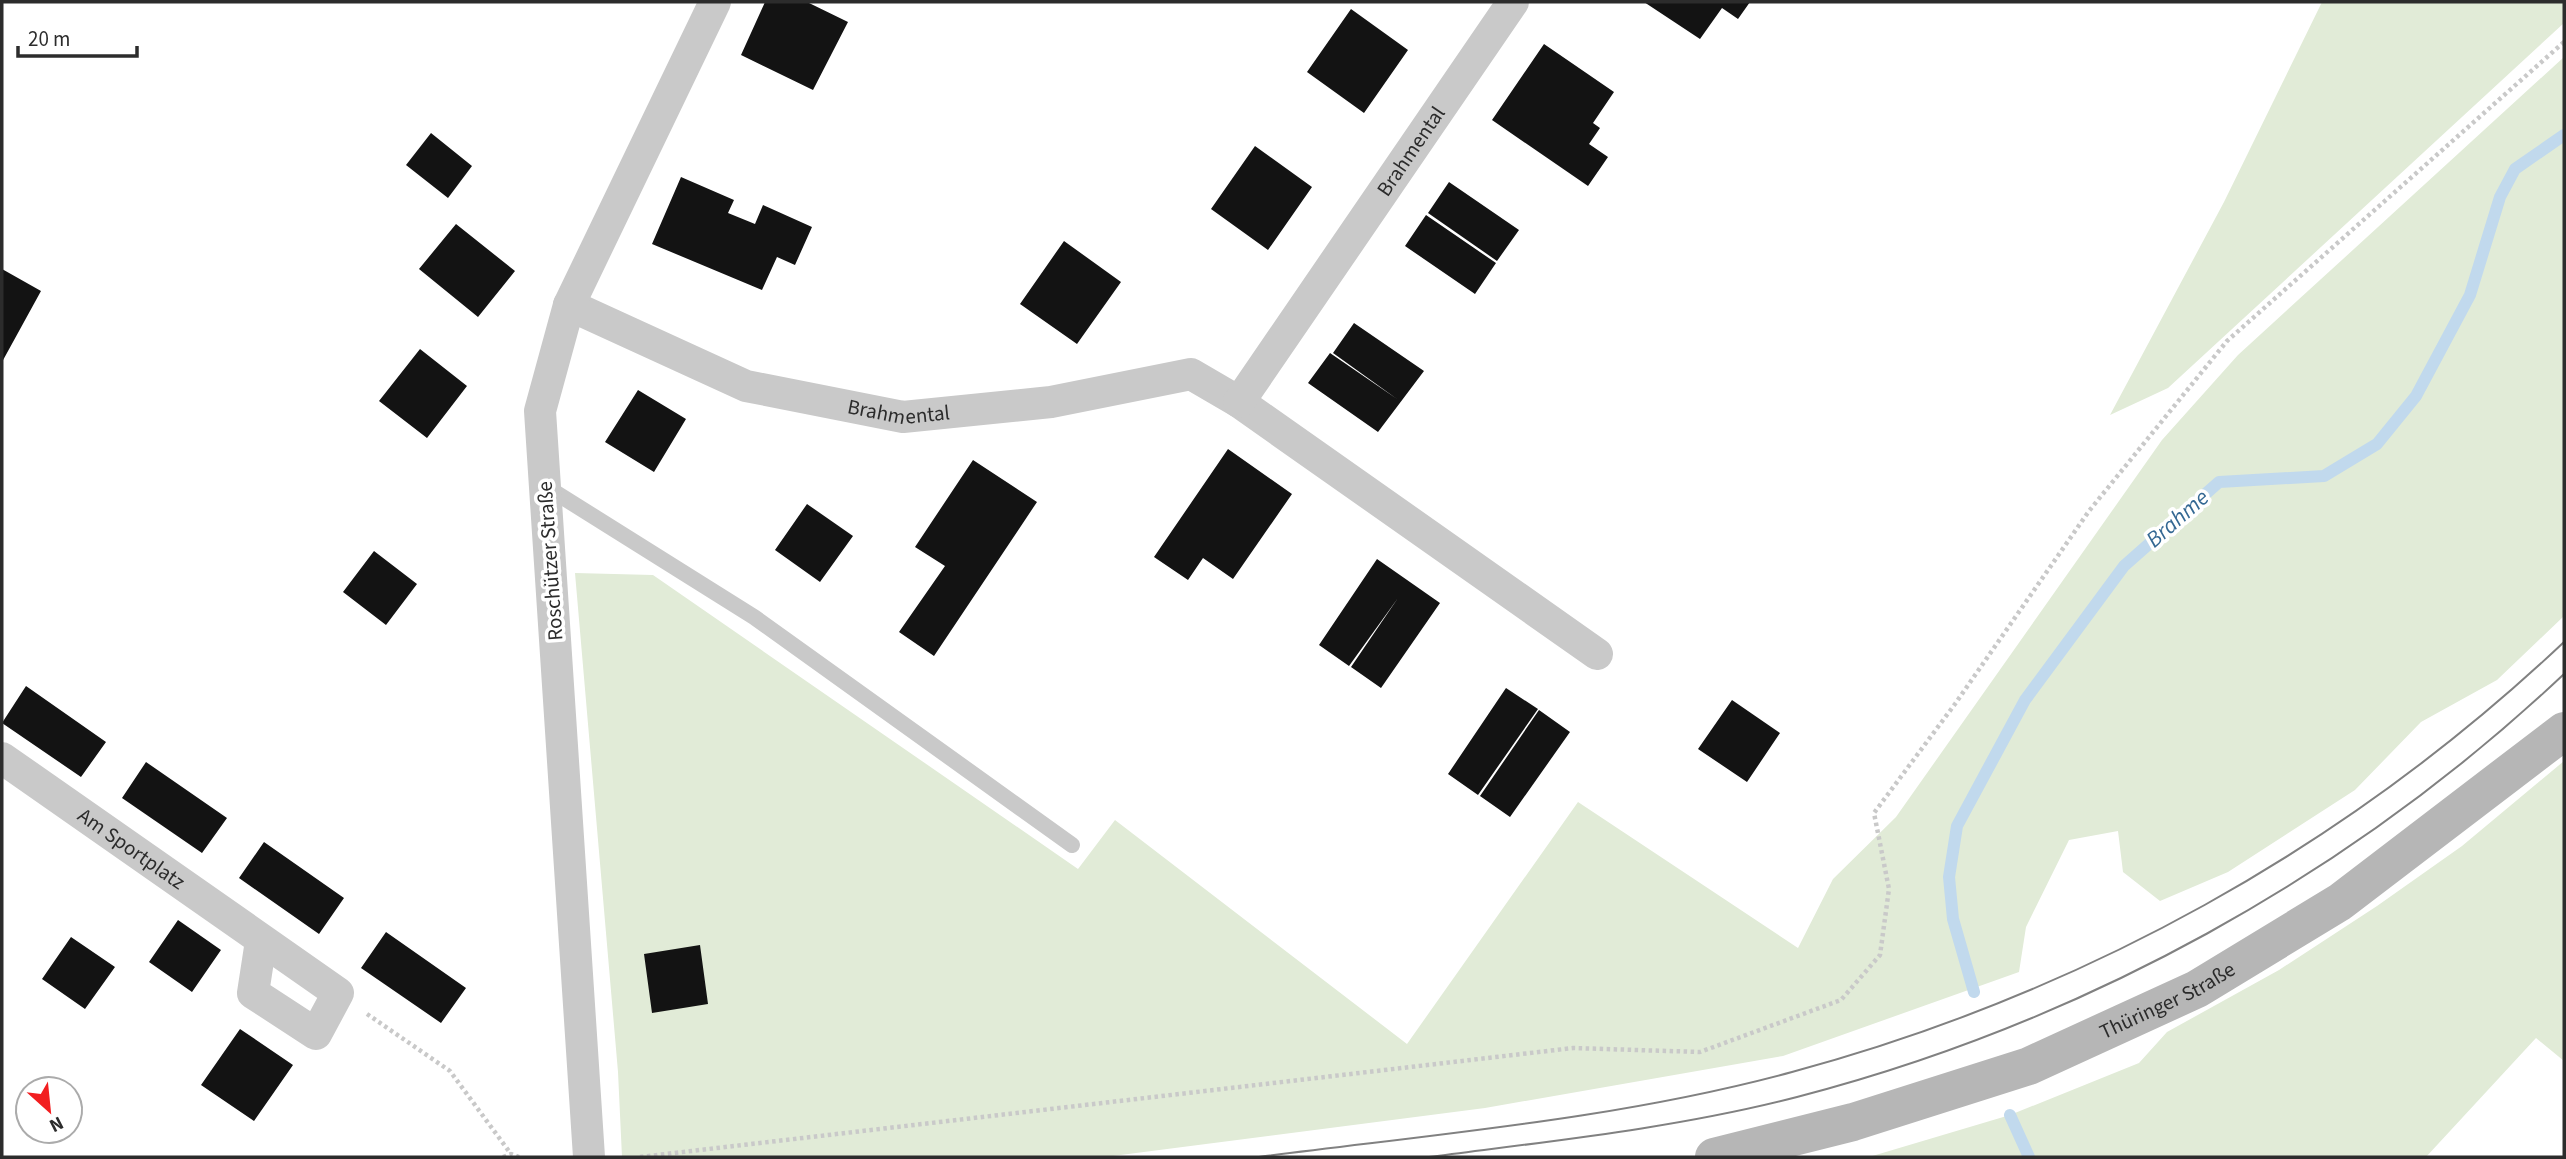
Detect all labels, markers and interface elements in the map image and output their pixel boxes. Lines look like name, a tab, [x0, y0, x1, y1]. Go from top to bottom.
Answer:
scale bar	[18, 14, 136, 58]
text: 20 m	[28, 24, 70, 54]
street label: Brahmental	[1369, 100, 1452, 202]
street label: Brahmental	[845, 391, 951, 432]
street label: Roschützer Straße	[529, 480, 571, 642]
water label: Brahme	[2138, 481, 2216, 555]
street label: Am Sportplatz	[72, 800, 191, 897]
street label: Thüringer Straße	[2095, 954, 2241, 1047]
north arrow	[14, 1075, 84, 1145]
text: N	[44, 1109, 68, 1139]

